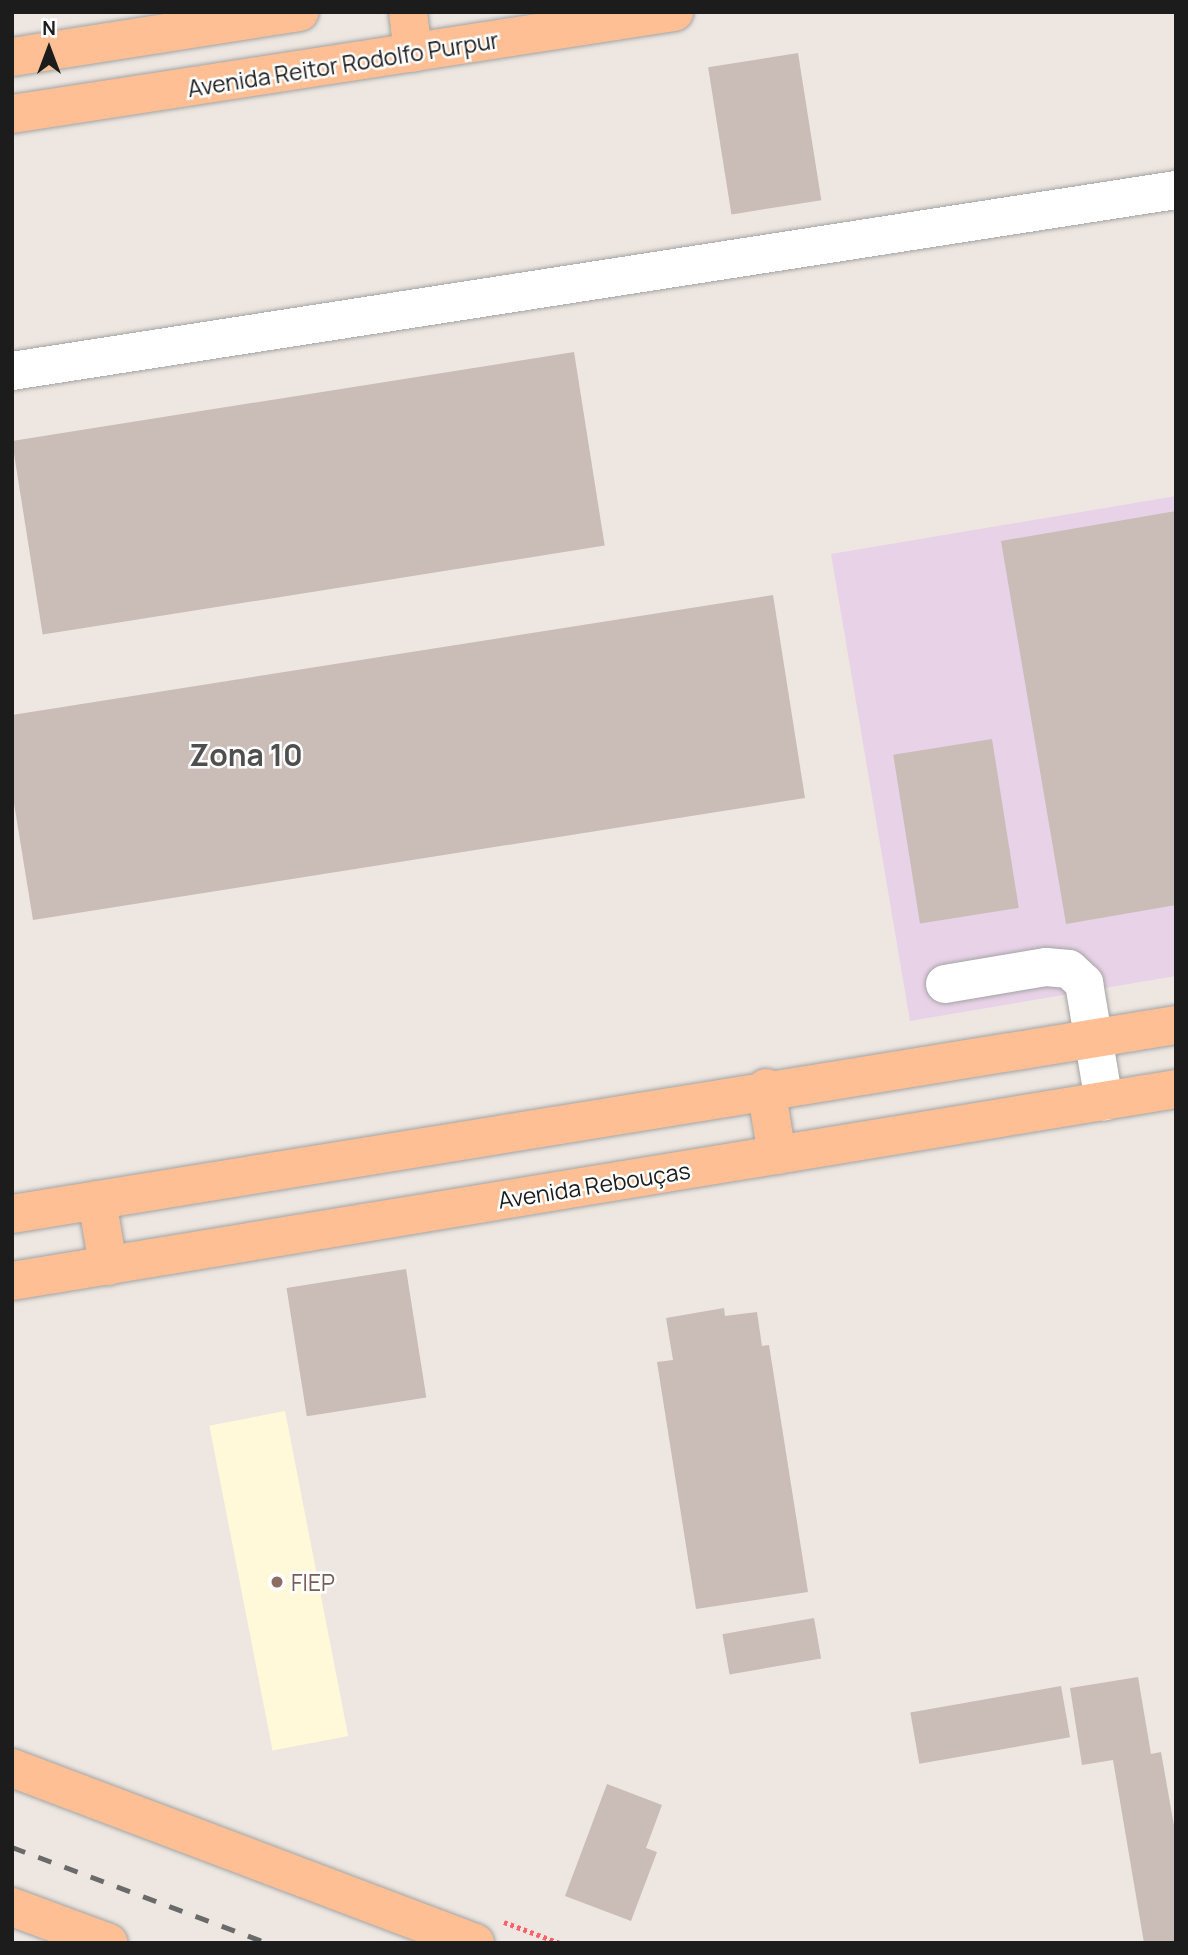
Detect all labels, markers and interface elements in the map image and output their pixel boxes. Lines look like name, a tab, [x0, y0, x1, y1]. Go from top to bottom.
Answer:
north arrow	[14, 14, 84, 84]
text: N	[42, 15, 56, 41]
street label: Avenida Reitor Rodolfo Purpur	[185, 26, 501, 102]
district label: Zona 10	[189, 737, 303, 773]
street label: Avenida Rebouças	[496, 1156, 692, 1214]
place label: FIEP	[291, 1568, 335, 1596]
marker: FIEP	[269, 1574, 285, 1590]

